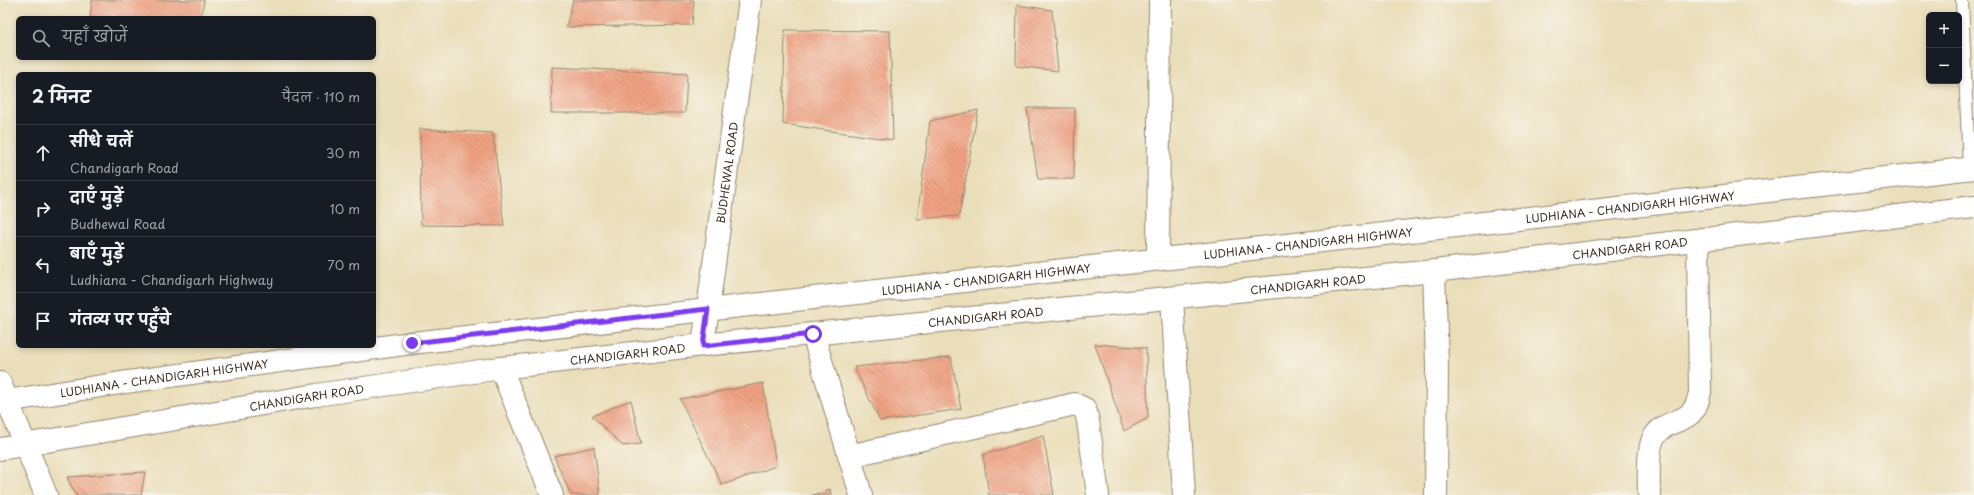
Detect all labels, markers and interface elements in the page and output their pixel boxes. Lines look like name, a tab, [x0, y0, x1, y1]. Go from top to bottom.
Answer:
map controls	[1926, 12, 1962, 84]
button: +	[1926, 12, 1962, 48]
search box	[16, 16, 376, 60]
text: यहाँ खोजें	[62, 24, 128, 47]
icon: search	[30, 27, 52, 49]
button: −	[1926, 48, 1962, 84]
text: 2 मिनट	[32, 83, 91, 109]
text: पैदल · 110 m	[282, 87, 360, 106]
street label: BUDHEWAL ROAD	[711, 121, 742, 224]
text: सीधे चलें	[70, 129, 132, 152]
icon: ahead	[32, 142, 54, 164]
text: 30 m	[326, 143, 360, 162]
text: Chandigarh Road	[70, 158, 179, 177]
text: दाएँ मुड़ें	[70, 185, 123, 208]
street label: LUDHIANA - CHANDIGARH HIGHWAY	[1525, 186, 1736, 227]
icon: right	[32, 198, 54, 220]
text: 10 m	[330, 199, 360, 218]
text: Budhewal Road	[70, 214, 165, 233]
street label: LUDHIANA - CHANDIGARH HIGHWAY	[1203, 222, 1414, 263]
street label: CHANDIGARH ROAD	[1571, 232, 1689, 263]
text: बाएँ मुड़ें	[70, 241, 124, 264]
icon: left	[32, 254, 54, 276]
text: 70 m	[327, 255, 360, 274]
street label: LUDHIANA - CHANDIGARH HIGHWAY	[881, 259, 1092, 299]
street label: CHANDIGARH ROAD	[1249, 269, 1367, 298]
text: Ludhiana - Chandigarh Highway	[70, 270, 273, 289]
street label: CHANDIGARH ROAD	[927, 302, 1044, 331]
text: गंतव्य पर पहुँचे	[70, 307, 171, 330]
icon: arrive	[32, 310, 54, 332]
route start	[804, 325, 822, 343]
route end	[403, 334, 421, 352]
street label: CHANDIGARH ROAD	[569, 339, 686, 369]
street label: LUDHIANA - CHANDIGARH HIGHWAY	[59, 354, 269, 401]
street label: CHANDIGARH ROAD	[248, 380, 365, 415]

